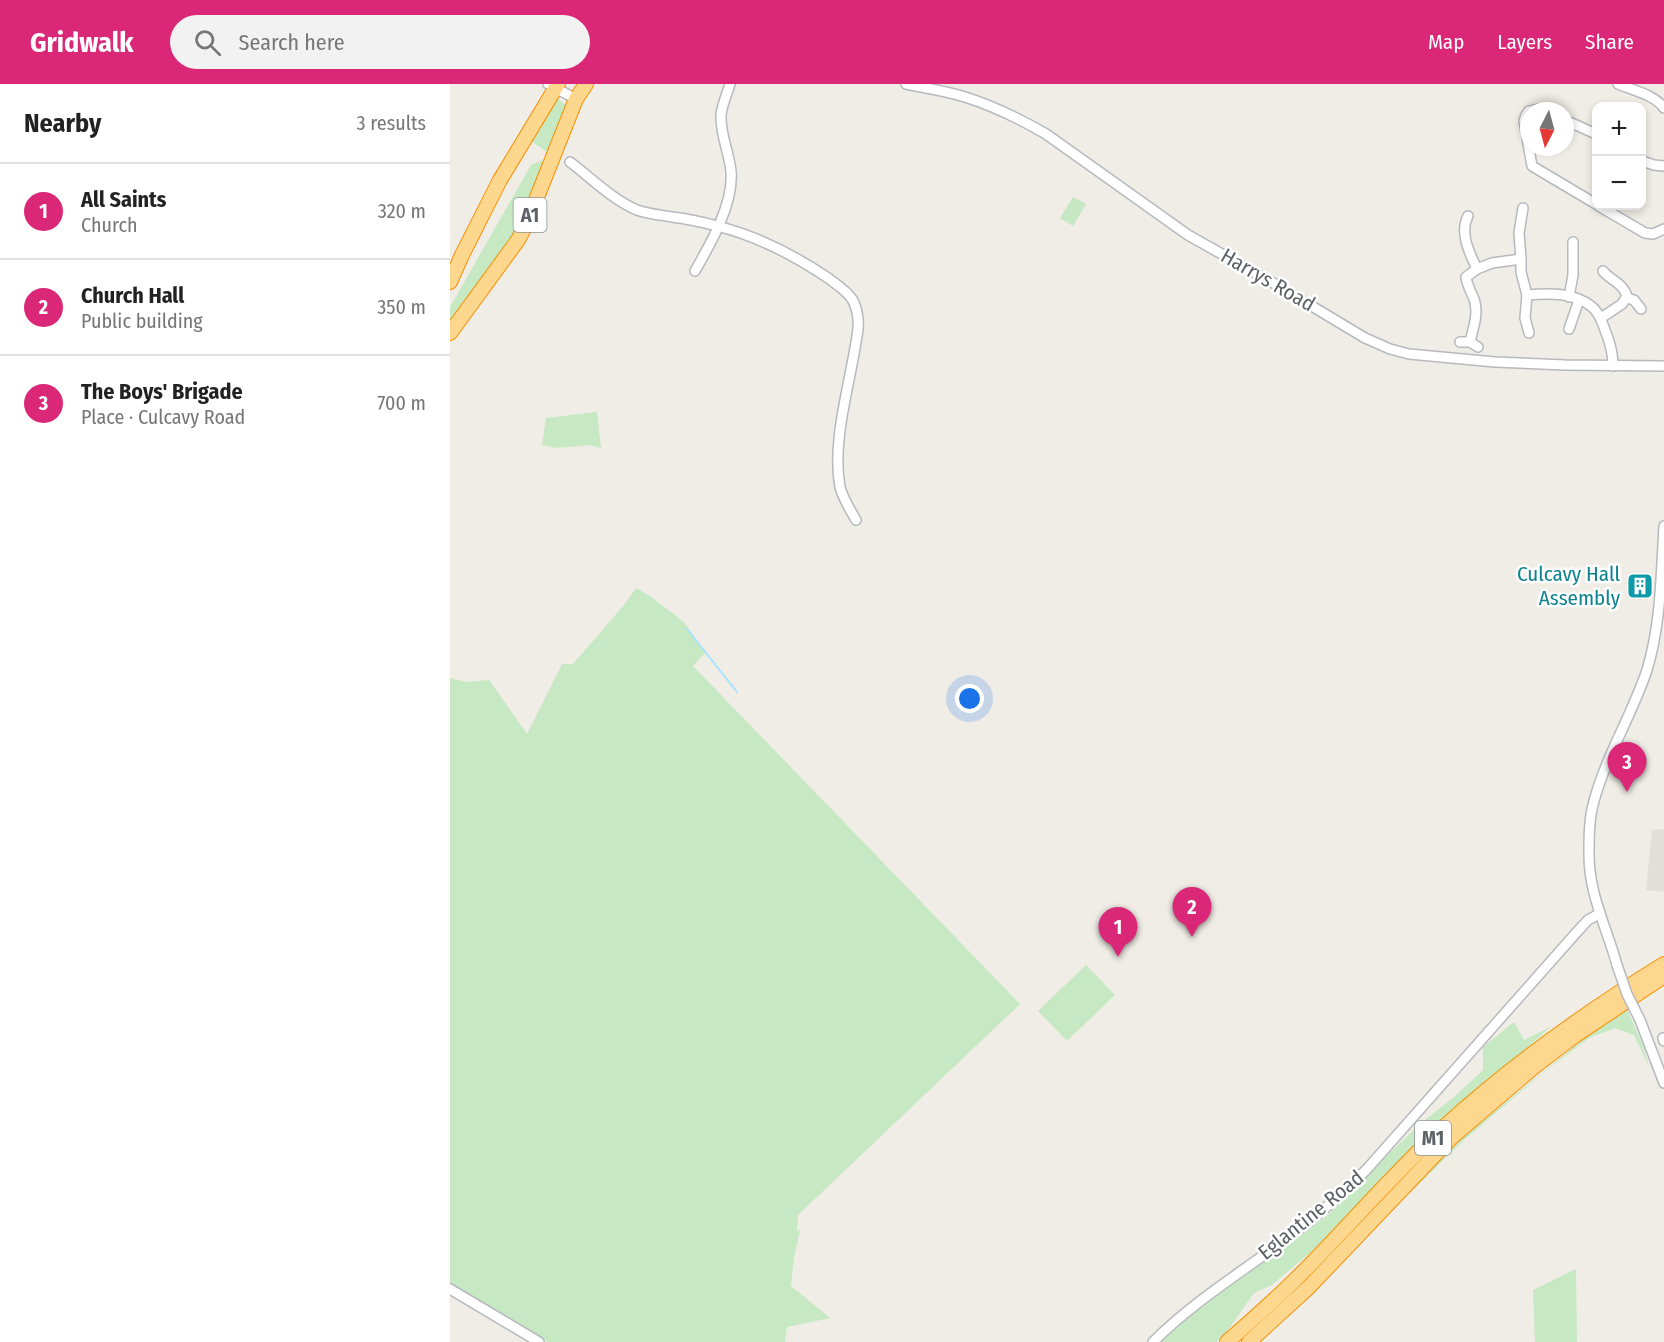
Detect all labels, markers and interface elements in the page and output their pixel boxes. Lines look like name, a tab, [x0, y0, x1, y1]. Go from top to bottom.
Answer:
search box	[170, 15, 590, 69]
text: Gridwalk	[30, 26, 134, 59]
icon: search	[191, 26, 224, 59]
text: Search here	[239, 29, 345, 56]
text: Map	[1428, 29, 1464, 55]
text: Layers	[1497, 29, 1552, 55]
text: Share	[1585, 29, 1634, 55]
north arrow	[1520, 102, 1574, 156]
map controls	[1592, 102, 1646, 210]
button: +	[1592, 102, 1646, 156]
text: Nearby	[24, 108, 101, 139]
text: 3 results	[357, 111, 426, 135]
button: −	[1592, 156, 1646, 210]
text: All Saints	[81, 186, 167, 213]
road number: A1	[514, 198, 547, 232]
text: 1	[39, 199, 48, 223]
text: 320 m	[378, 199, 426, 223]
text: Church	[81, 213, 137, 237]
street label: Harrys Road	[1216, 243, 1320, 317]
text: Church Hall	[81, 282, 184, 309]
text: 2	[39, 295, 48, 319]
text: 350 m	[377, 295, 426, 319]
text: Public building	[81, 309, 203, 333]
text: The Boys' Brigade	[81, 378, 243, 405]
text: 3	[39, 391, 48, 415]
text: 700 m	[377, 391, 426, 415]
text: Place · Culcavy Road	[81, 405, 245, 429]
place label: Culcavy Hall Assembly	[1517, 561, 1621, 611]
building icon: Culcavy Hall Assembly	[1625, 571, 1655, 601]
your location	[955, 684, 984, 713]
pin: 3	[1608, 742, 1646, 792]
pin: 2	[1172, 888, 1212, 937]
pin: 1	[1098, 908, 1138, 957]
road number: M1	[1415, 1121, 1451, 1155]
street label: Eglantine Road	[1253, 1165, 1369, 1265]

